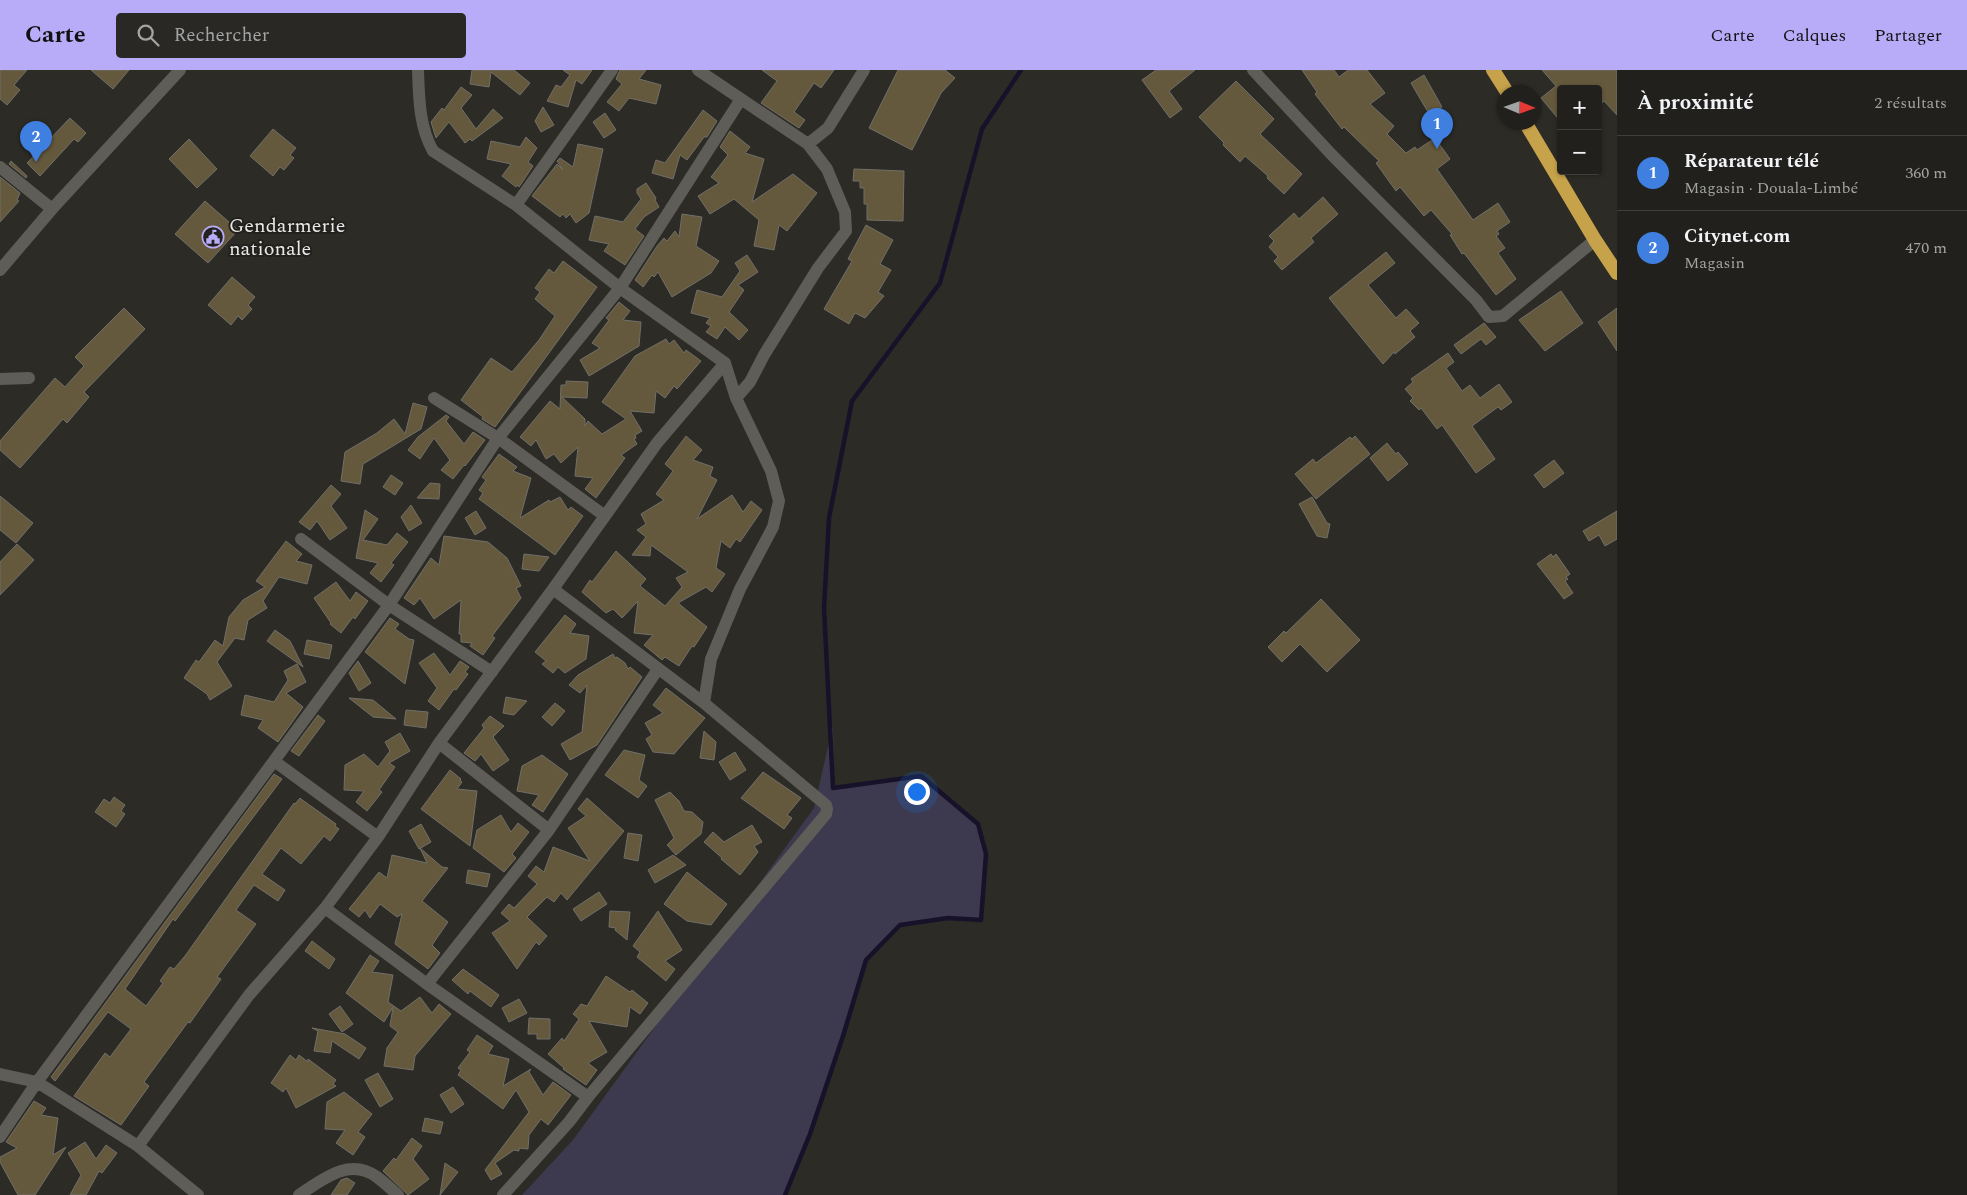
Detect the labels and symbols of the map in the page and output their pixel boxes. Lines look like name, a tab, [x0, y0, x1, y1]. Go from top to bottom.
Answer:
north arrow	[1497, 85, 1542, 130]
pin: 1	[1421, 108, 1453, 149]
pin: 2	[20, 121, 52, 162]
place label: Gendarmerie nationale	[229, 211, 345, 264]
public building icon: Gendarmerie nationale	[201, 225, 225, 249]
your location	[904, 779, 930, 805]

